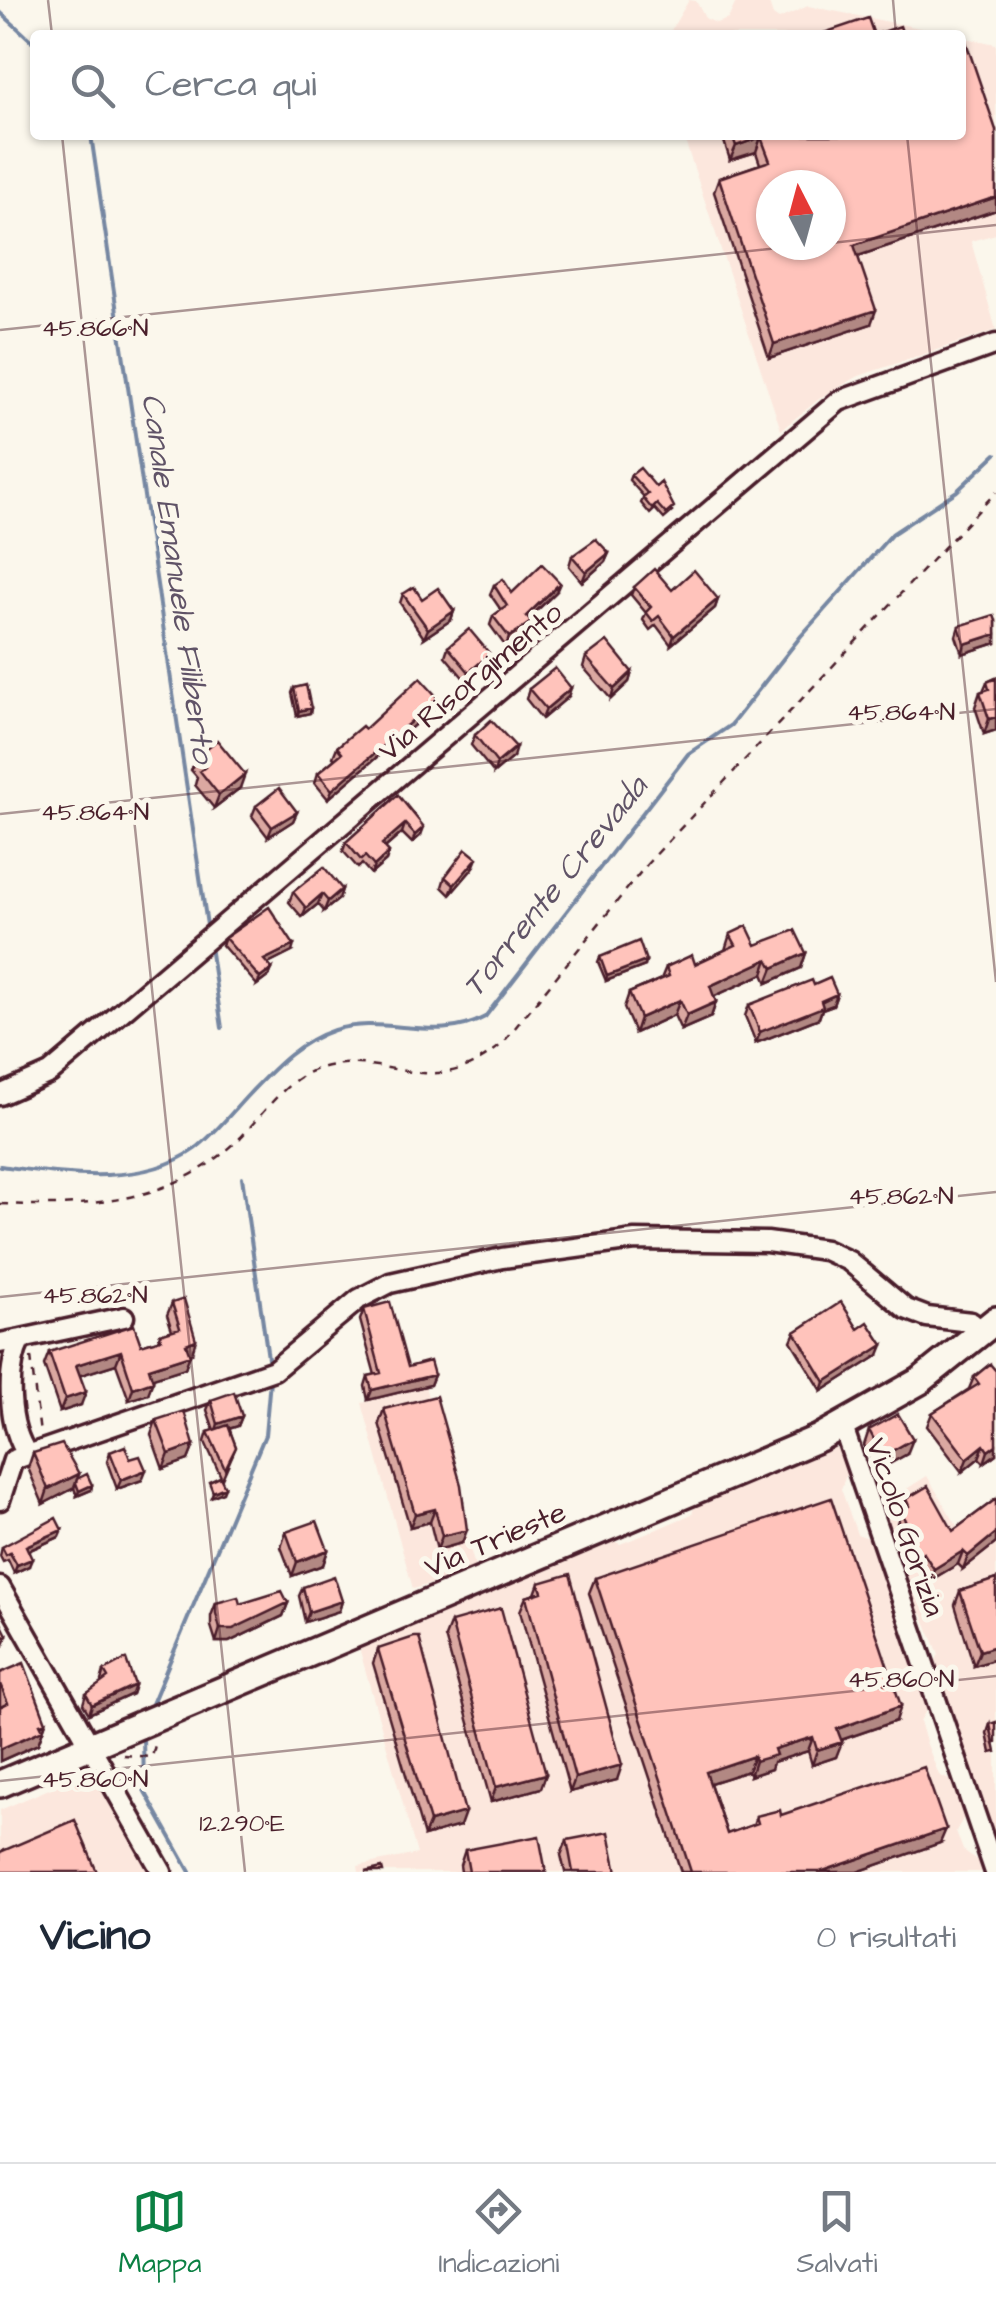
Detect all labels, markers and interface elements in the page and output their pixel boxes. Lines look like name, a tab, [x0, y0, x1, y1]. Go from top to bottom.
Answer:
search box	[30, 30, 966, 140]
icon: search	[65, 58, 120, 113]
text: Cerca qui	[145, 59, 317, 111]
north arrow	[756, 170, 846, 260]
text: 45.866°N	[42, 311, 148, 346]
water label: Canale Emanuele Filiberto	[129, 391, 226, 767]
street label: Via Risorgimento	[370, 592, 572, 772]
text: 45.864°N	[847, 695, 955, 730]
water label: Torrente Crevada	[452, 765, 660, 1007]
text: 45.864°N	[41, 795, 149, 830]
text: 45.862°N	[848, 1179, 954, 1214]
text: 45.862°N	[42, 1278, 148, 1313]
street label: Vicolo Gorizia	[855, 1432, 955, 1622]
street label: Via Trieste	[418, 1491, 573, 1589]
text: 45.860°N	[847, 1662, 955, 1697]
text: 45.860°N	[41, 1762, 149, 1797]
text: 12.290°E	[199, 1806, 285, 1841]
text: Vicino	[40, 1908, 150, 1966]
text: 0 risultati	[816, 1915, 956, 1960]
tab: Mappa	[119, 2184, 201, 2283]
tab: Indicazioni	[438, 2184, 559, 2283]
tab: Salvati	[796, 2184, 877, 2283]

